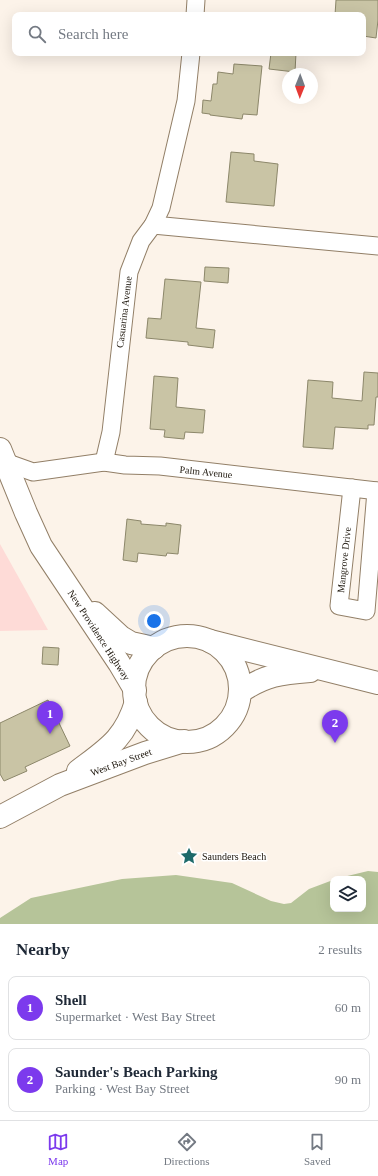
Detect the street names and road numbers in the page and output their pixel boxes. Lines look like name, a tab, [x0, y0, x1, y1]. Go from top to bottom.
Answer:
street label: Casuarina Avenue	[114, 275, 134, 349]
street label: Palm Avenue	[179, 464, 233, 480]
street label: Mangrove Drive	[335, 526, 353, 594]
street label: New Providence Highway	[66, 588, 132, 682]
street label: West Bay Street	[89, 746, 153, 778]

